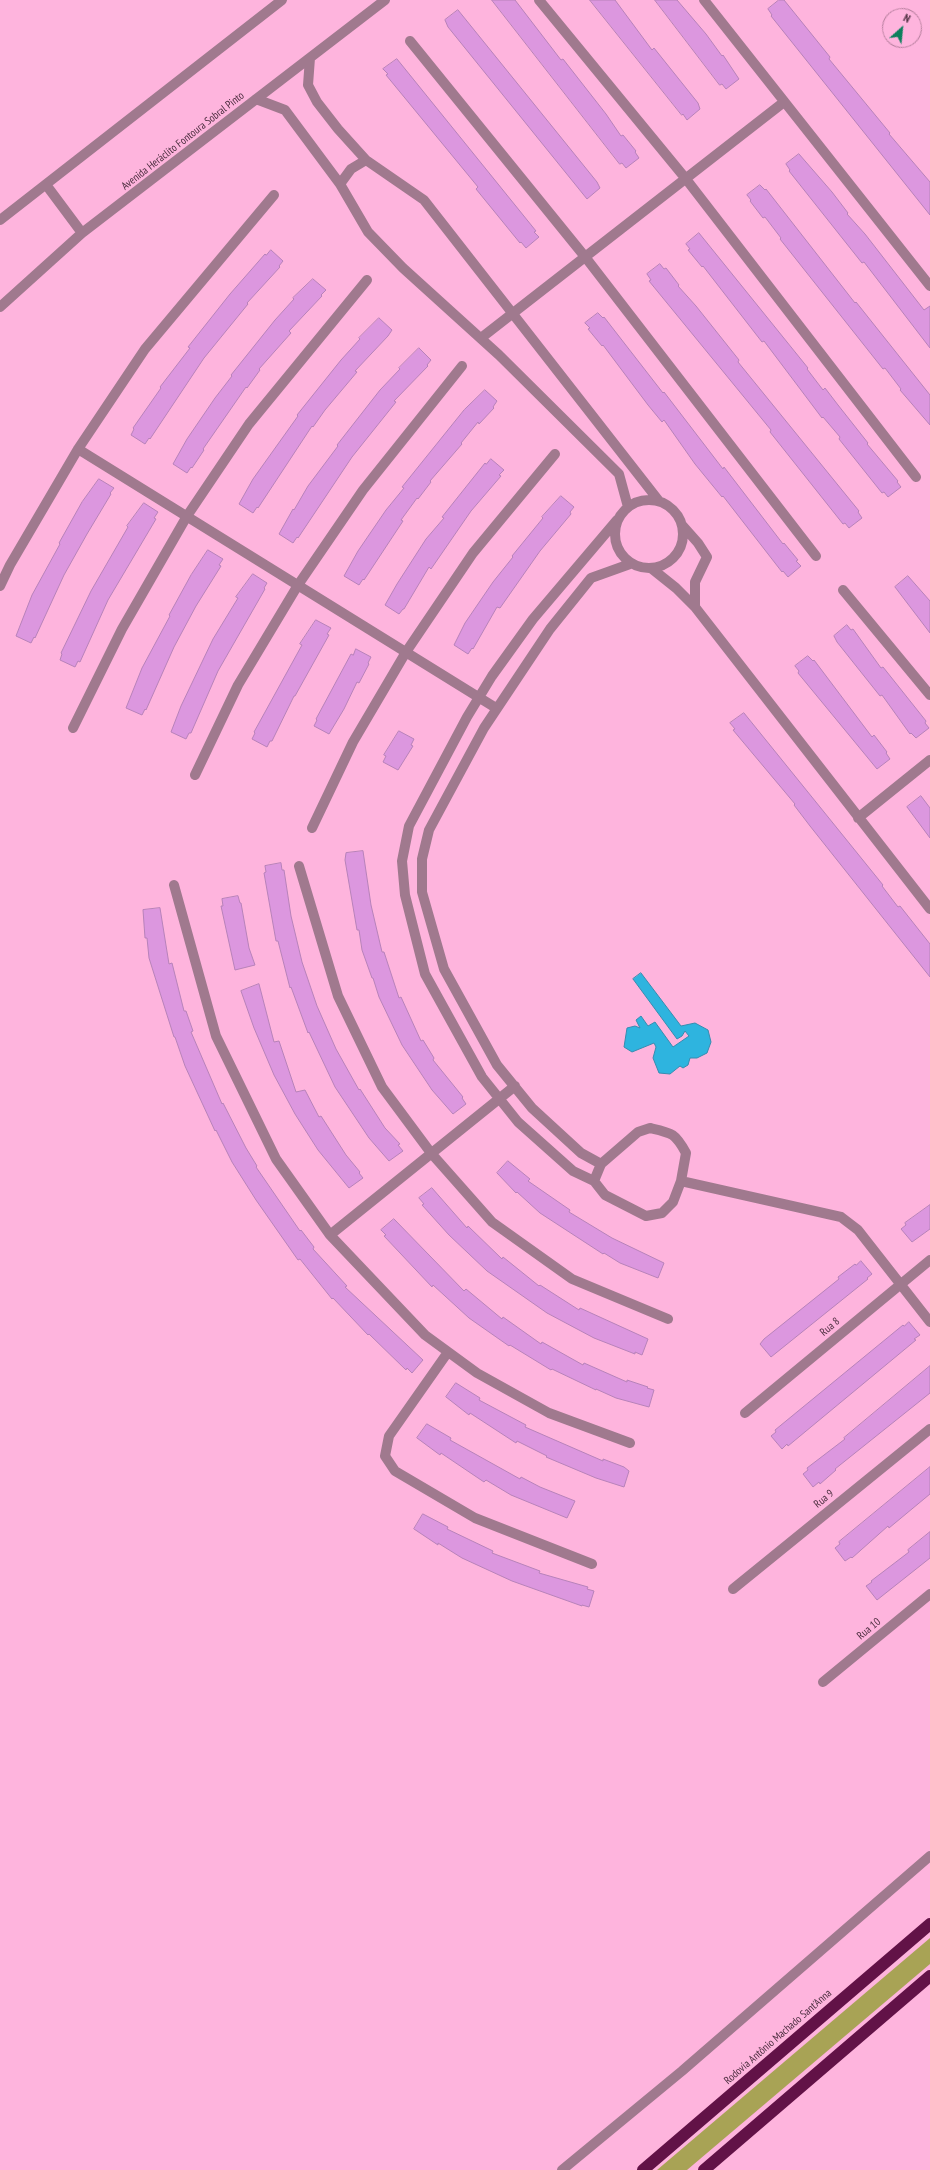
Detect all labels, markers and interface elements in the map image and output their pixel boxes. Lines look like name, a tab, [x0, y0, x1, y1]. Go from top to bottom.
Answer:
north arrow	[882, 8, 922, 48]
text: N	[901, 11, 913, 26]
street label: Avenida Heráclito Fontoura Sobral Pinto	[119, 89, 247, 193]
street label: Rua 8	[817, 1315, 843, 1339]
street label: Rua 9	[811, 1487, 837, 1511]
street label: Rua 10	[855, 1615, 883, 1643]
street label: Rodovia Antônio Machado Sant'Anna	[722, 1987, 834, 2087]

